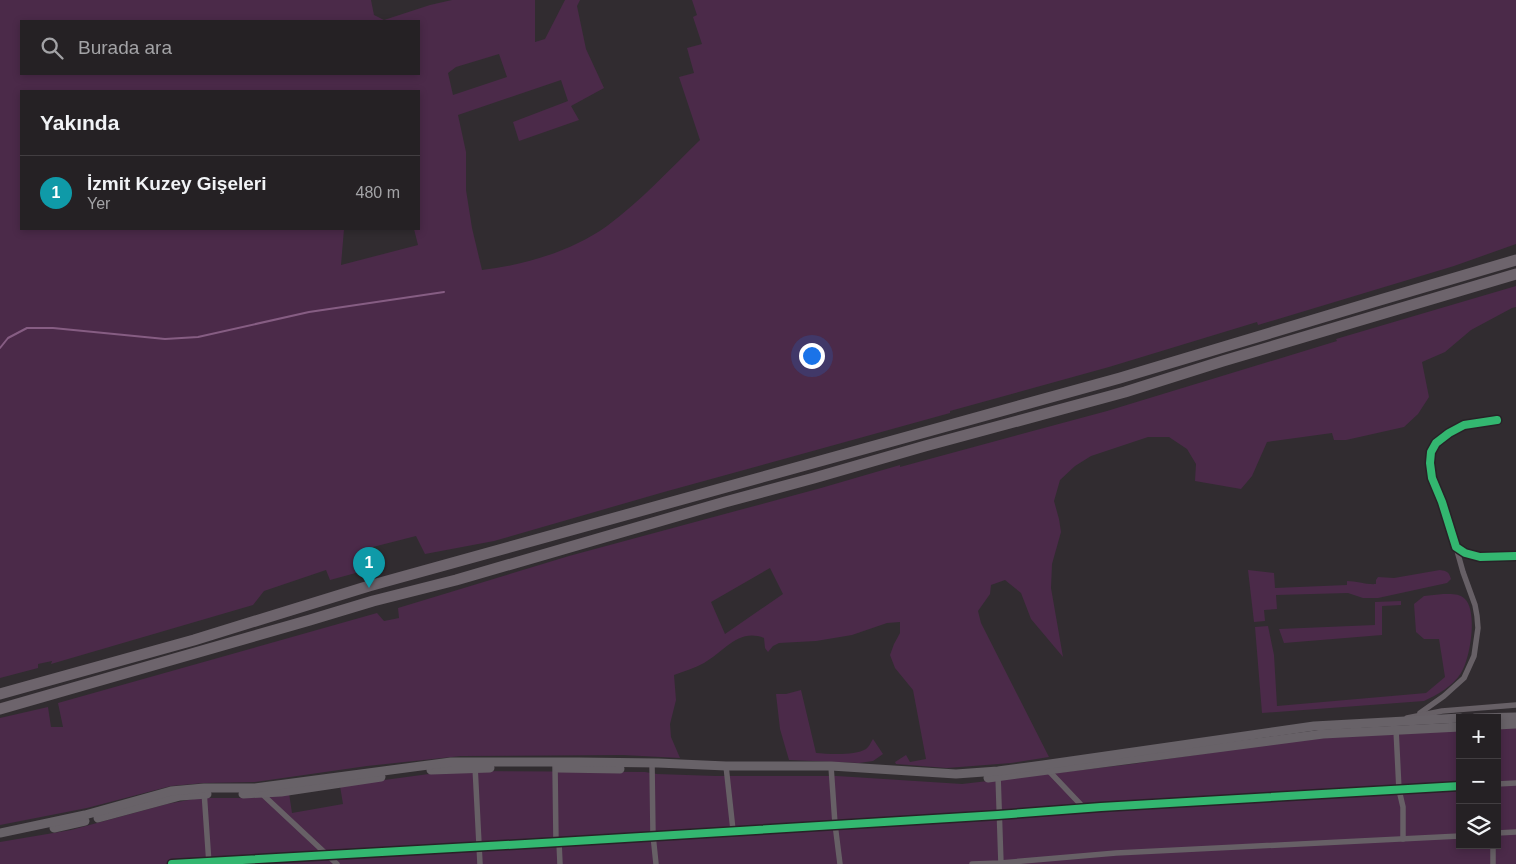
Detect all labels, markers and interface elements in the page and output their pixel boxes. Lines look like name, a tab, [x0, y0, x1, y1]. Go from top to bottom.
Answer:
search box	[20, 20, 420, 75]
icon: search	[38, 34, 66, 62]
text: Burada ara	[78, 37, 172, 58]
text: Yakında	[40, 111, 119, 134]
text: İzmit Kuzey Gişeleri	[87, 173, 267, 194]
text: 1	[52, 184, 60, 201]
text: 480 m	[356, 184, 400, 201]
text: Yer	[87, 195, 110, 212]
your location	[799, 343, 825, 369]
pin: 1	[353, 547, 385, 588]
map controls	[1456, 714, 1501, 849]
button: +	[1456, 714, 1501, 759]
button: −	[1456, 759, 1501, 804]
button: layers	[1456, 804, 1501, 849]

